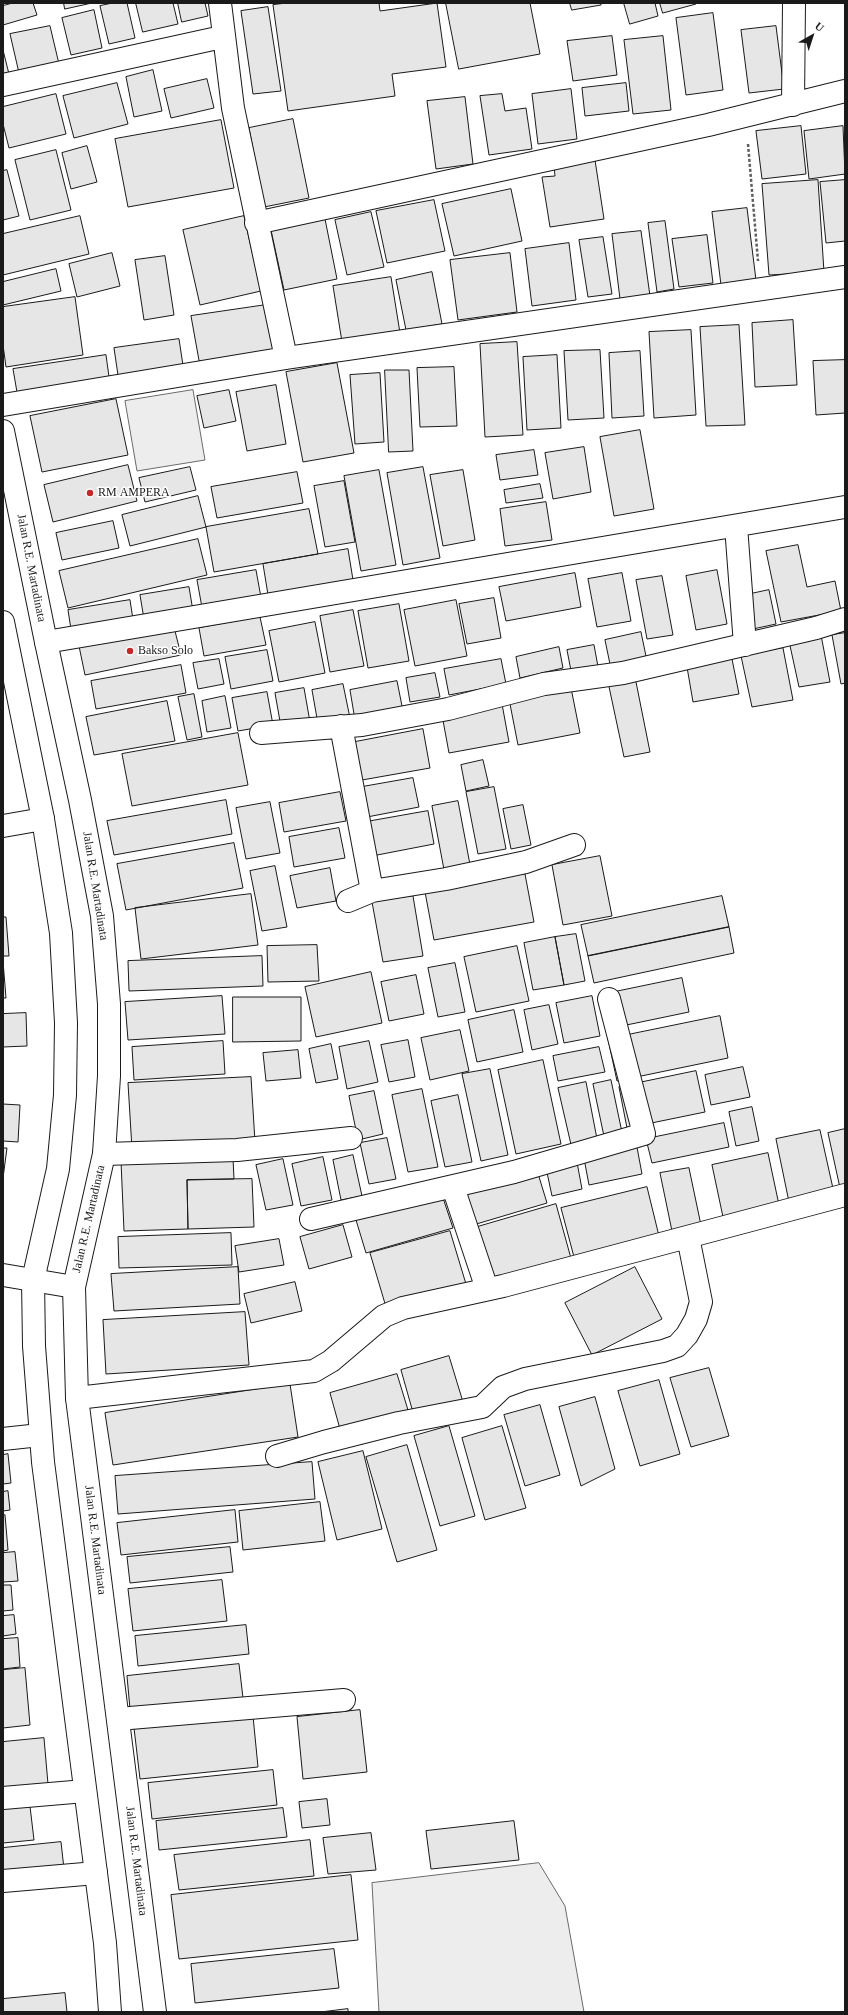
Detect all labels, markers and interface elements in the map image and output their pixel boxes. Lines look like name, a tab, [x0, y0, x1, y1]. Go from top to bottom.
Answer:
north arrow	[792, 16, 832, 56]
text: U	[813, 20, 826, 34]
place label: RM AMPERA	[98, 486, 170, 500]
marker: RM AMPERA	[85, 488, 95, 498]
street label: Jalan R.E. Martadinata	[13, 513, 49, 623]
place label: Bakso Solo	[138, 644, 193, 658]
marker: Bakso Solo	[125, 646, 135, 656]
street label: Jalan R.E. Martadinata	[79, 831, 111, 941]
street label: Jalan R.E. Martadinata	[70, 1164, 108, 1274]
street label: Jalan R.E. Martadinata	[81, 1485, 109, 1595]
street label: Jalan R.E. Martadinata	[122, 1806, 150, 1916]

